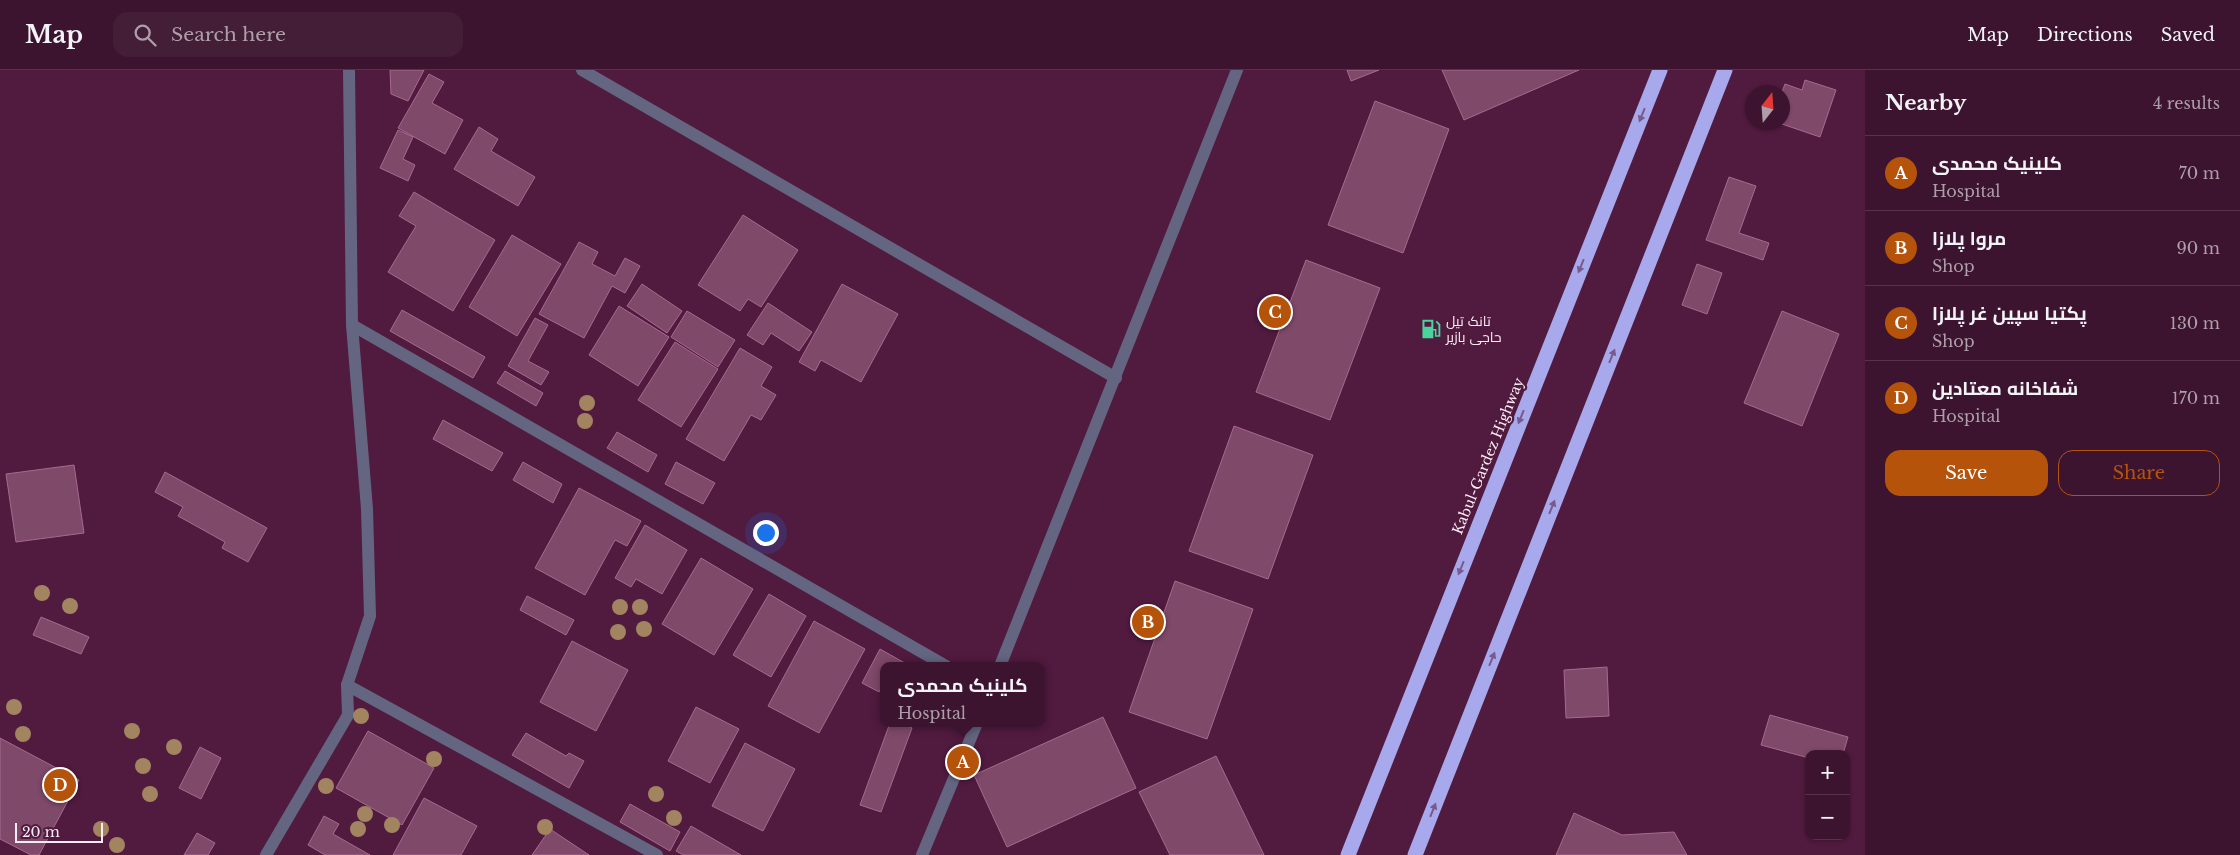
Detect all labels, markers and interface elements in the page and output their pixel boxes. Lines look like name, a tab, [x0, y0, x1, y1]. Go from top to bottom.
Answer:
search box	[113, 12, 463, 57]
text: Map	[25, 20, 83, 49]
icon: search	[131, 21, 159, 49]
text: Search here	[171, 23, 286, 46]
text: Map	[1967, 24, 2009, 46]
text: Directions	[2037, 24, 2133, 46]
text: Saved	[2161, 24, 2215, 46]
north arrow	[1745, 85, 1790, 130]
text: Nearby	[1885, 90, 1966, 116]
text: 4 results	[2153, 93, 2220, 113]
one-way arrow	[1637, 108, 1645, 122]
text: کلینیک محمدی	[1932, 152, 2062, 175]
text: A	[1895, 163, 1907, 183]
text: 70 m	[2179, 163, 2220, 183]
text: Hospital	[1932, 181, 2001, 201]
text: مروا پلازا	[1932, 227, 2006, 250]
text: B	[1895, 238, 1907, 258]
text: 90 m	[2177, 238, 2220, 258]
text: Shop	[1932, 256, 1975, 276]
one-way arrow	[1577, 259, 1585, 273]
pin: C	[1259, 293, 1291, 331]
text: پکتیا سپین غر پلازا	[1932, 302, 2087, 325]
place label: تانک تیل حاجی بازیر	[1445, 312, 1502, 346]
text: C	[1894, 313, 1908, 333]
text: 130 m	[2170, 313, 2220, 333]
fuel station icon: تانک تیل حاجی بازیر	[1420, 318, 1442, 340]
text: Shop	[1932, 331, 1975, 351]
one-way arrow	[1608, 348, 1616, 363]
street label: Kabul-Gardez Highway	[1448, 375, 1528, 537]
text: شفاخانه معتادین	[1932, 377, 2078, 400]
text: D	[1894, 388, 1908, 408]
text: 170 m	[2172, 388, 2220, 408]
text: Hospital	[1932, 406, 2001, 426]
one-way arrow	[1517, 410, 1525, 424]
button: Save	[1885, 450, 2048, 496]
button: Share	[2058, 450, 2220, 496]
one-way arrow	[1548, 499, 1556, 514]
your location	[753, 520, 779, 546]
one-way arrow	[1457, 561, 1465, 576]
pin: B	[1132, 603, 1164, 641]
one-way arrow	[1489, 651, 1497, 666]
popup	[880, 662, 1045, 727]
text: کلینیک محمدی	[898, 674, 1028, 697]
text: Hospital	[898, 703, 966, 723]
pin: A	[947, 743, 979, 781]
map controls	[1805, 750, 1850, 840]
button: +	[1805, 750, 1850, 795]
pin: D	[44, 766, 76, 804]
button: −	[1805, 795, 1850, 840]
one-way arrow	[1429, 802, 1437, 817]
scale bar	[15, 820, 102, 843]
text: 20 m	[22, 823, 60, 841]

